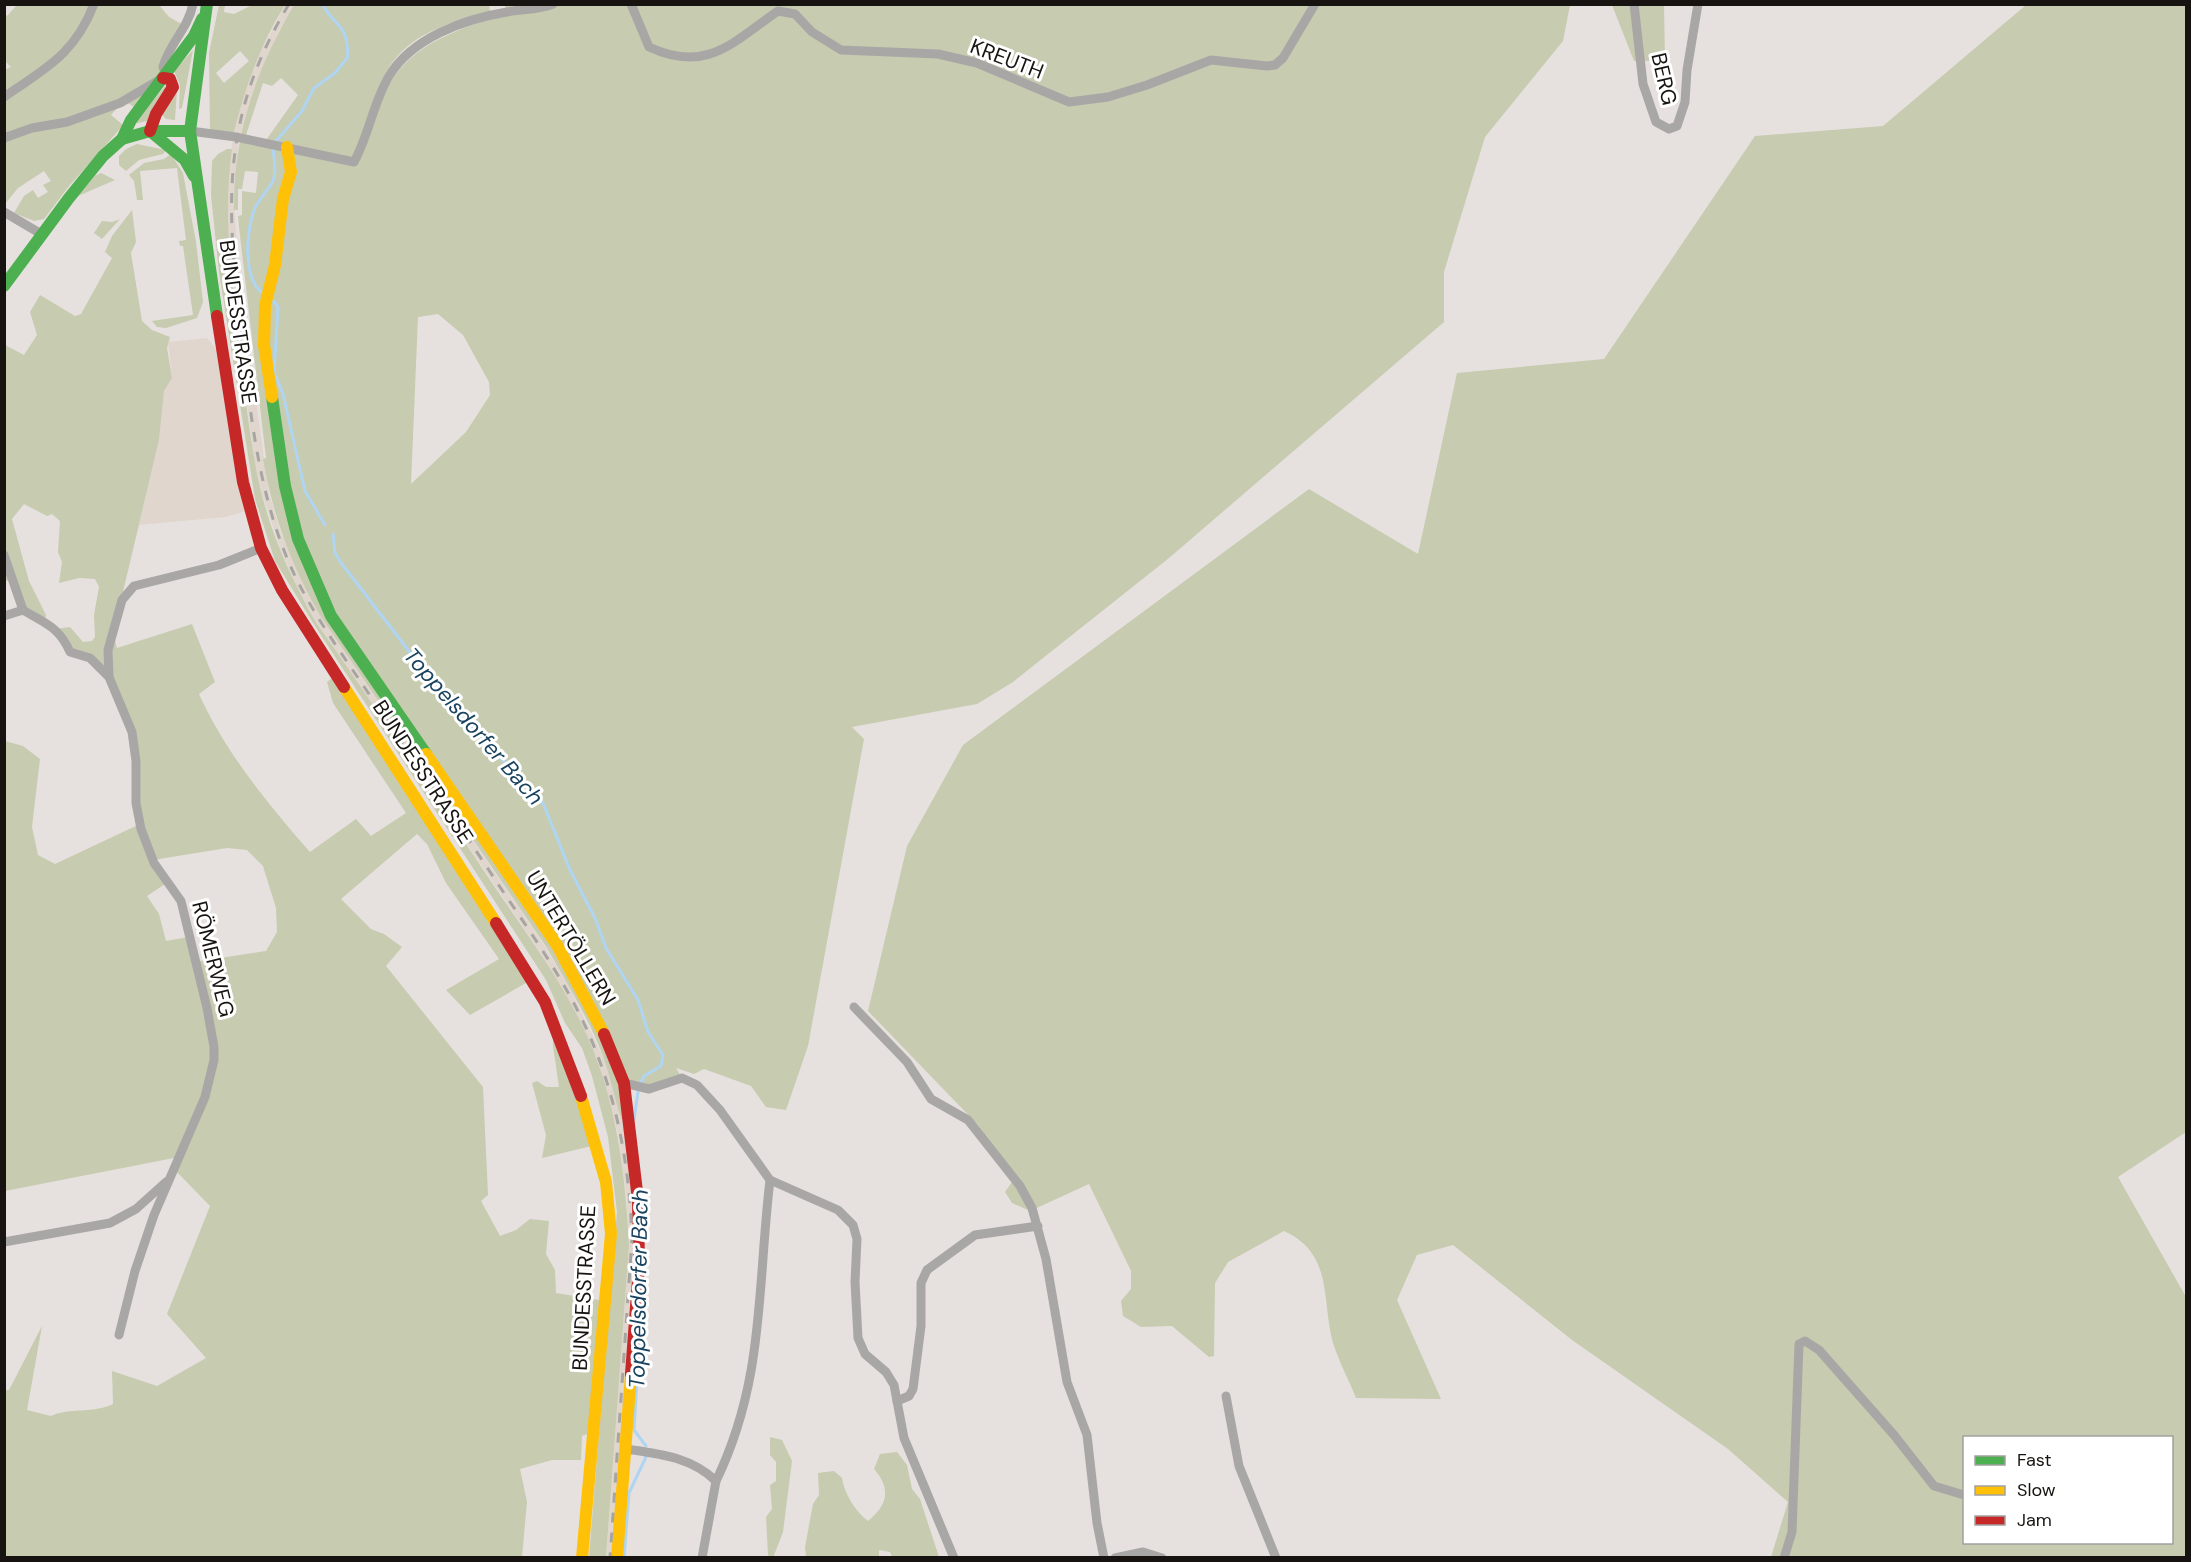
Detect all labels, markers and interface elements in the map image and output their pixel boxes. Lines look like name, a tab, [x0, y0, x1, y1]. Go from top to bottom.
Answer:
street label: KREUTH	[966, 32, 1048, 86]
street label: BERG	[1644, 50, 1684, 108]
street label: BUNDESSTRASSE	[213, 238, 263, 406]
water label: Toppelsdorfer Bach	[397, 642, 550, 811]
street label: BUNDESSTRASSE	[366, 695, 480, 849]
street label: UNTERTÖLLERN	[520, 865, 622, 1011]
street label: RÖMERWEG	[185, 898, 241, 1020]
water label: Toppelsdorfer Bach	[622, 1189, 655, 1389]
street label: BUNDESSTRASSE	[566, 1205, 602, 1371]
legend	[1963, 1436, 2173, 1544]
text: Fast	[2017, 1448, 2052, 1472]
text: Slow	[2017, 1478, 2056, 1502]
text: Jam	[2017, 1508, 2052, 1532]

